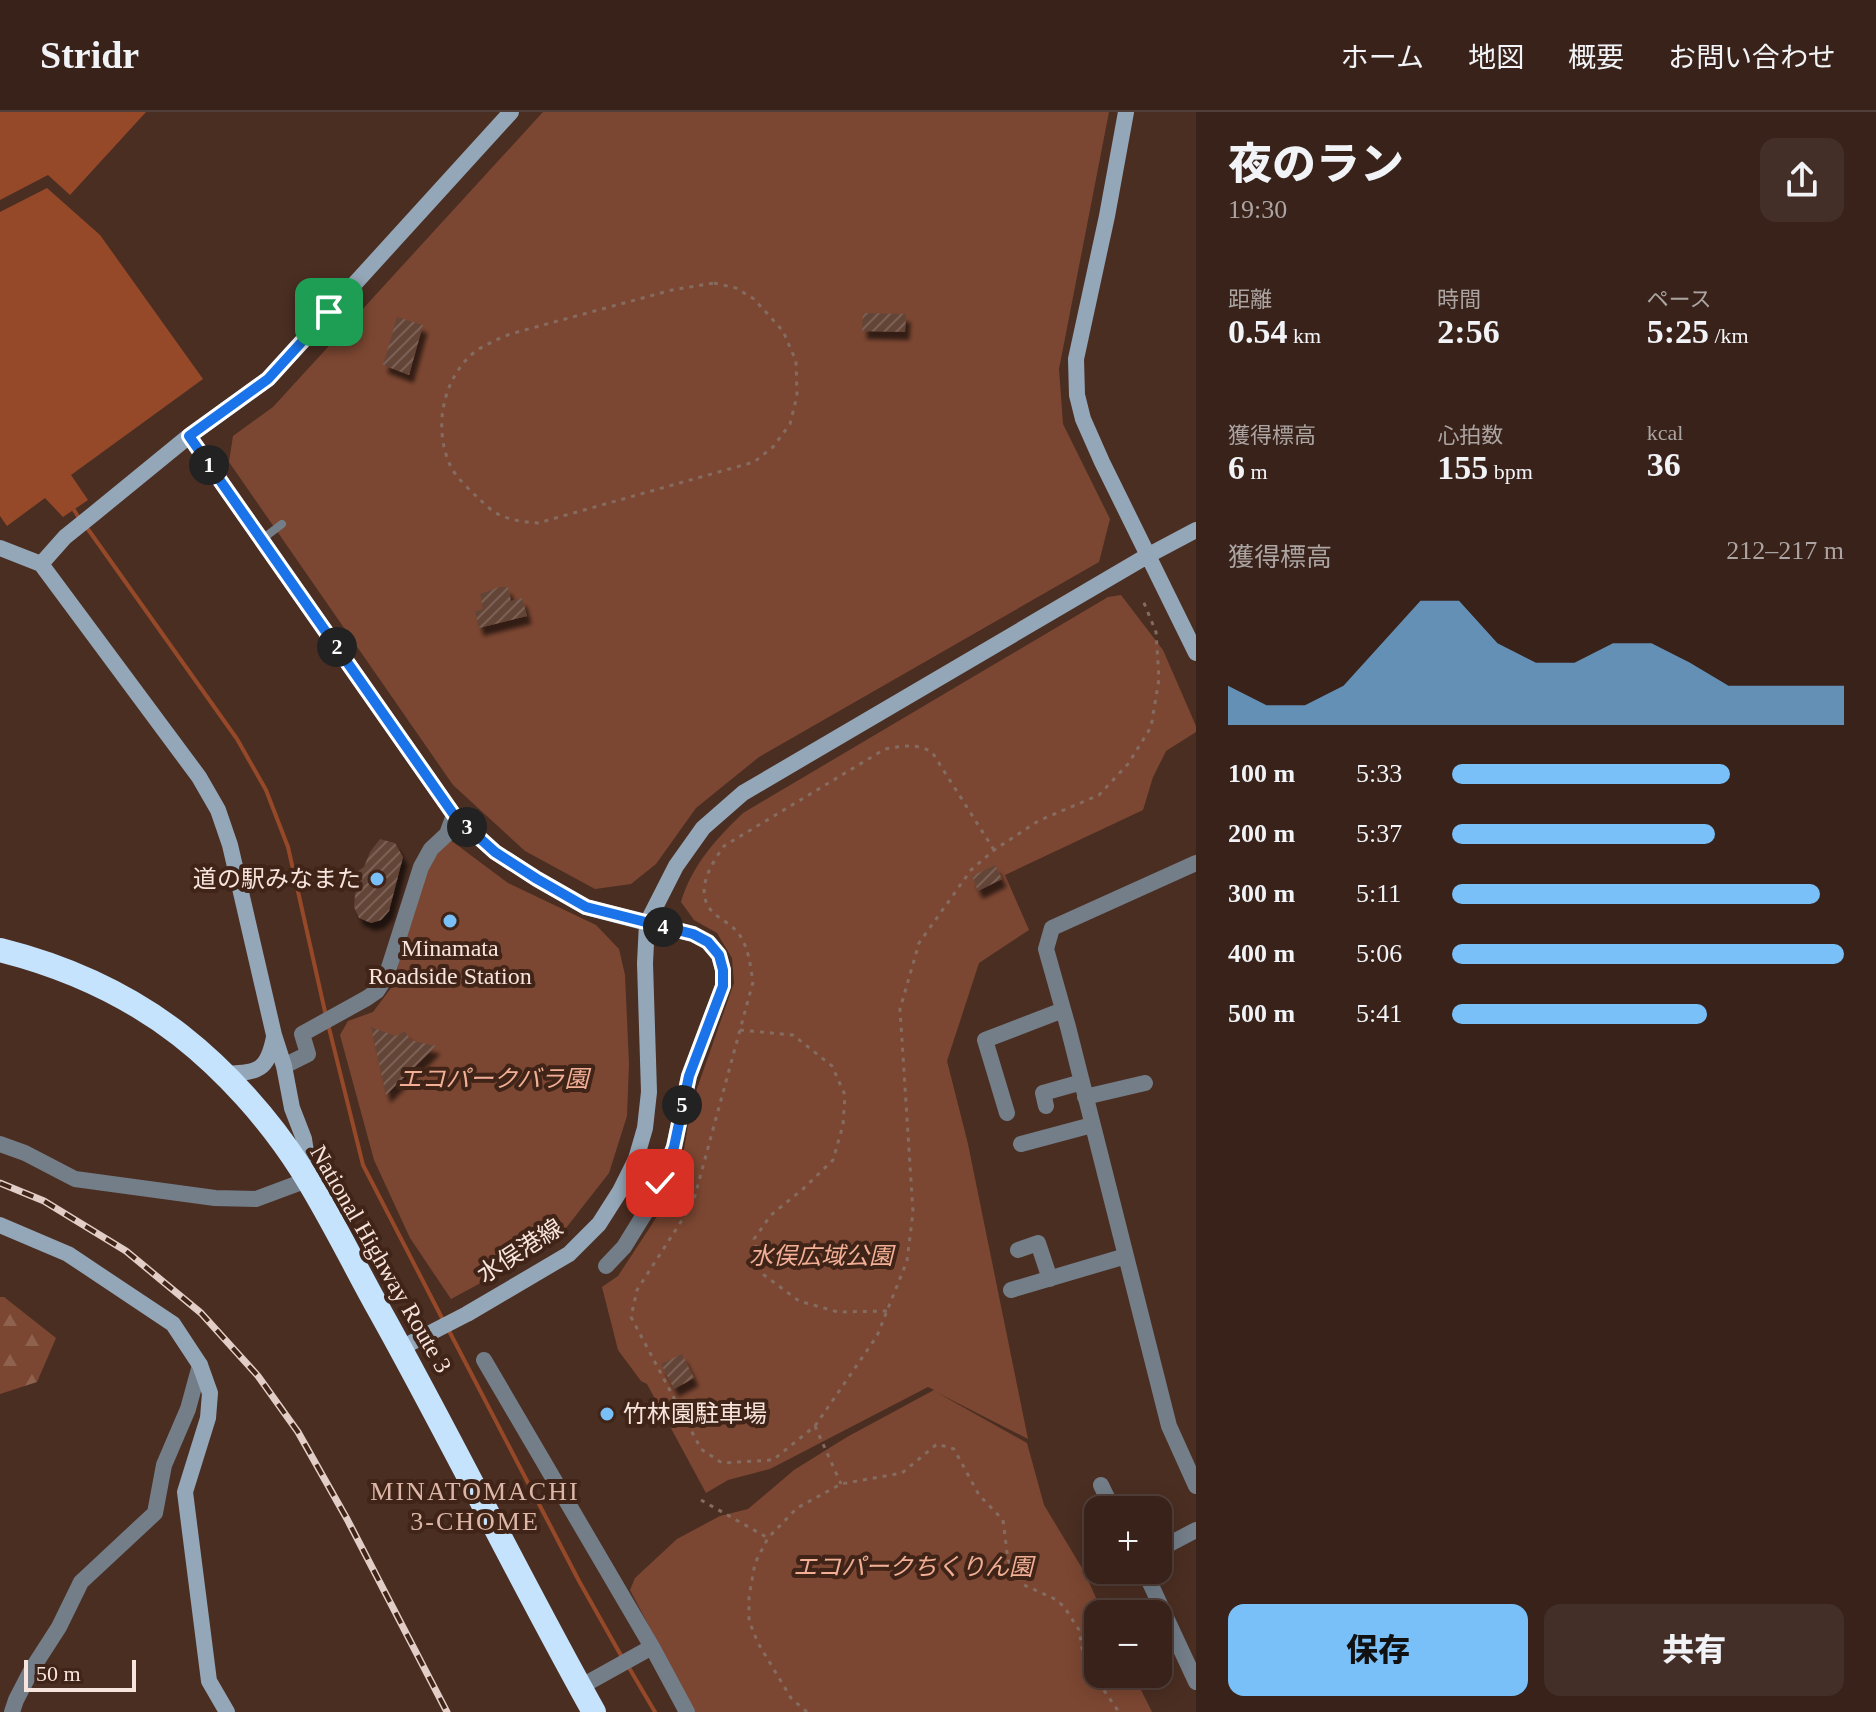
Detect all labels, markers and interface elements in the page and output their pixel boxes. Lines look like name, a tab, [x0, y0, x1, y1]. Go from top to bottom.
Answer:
text: Stridr	[40, 34, 139, 76]
text: ホーム	[1341, 42, 1424, 73]
text: 地図	[1468, 42, 1524, 73]
text: 概要	[1568, 42, 1624, 73]
text: お問い合わせ	[1668, 42, 1836, 73]
button: share	[1760, 138, 1844, 222]
text: 夜のラン	[1228, 140, 1404, 189]
text: 19:30	[1228, 195, 1287, 224]
pin	[295, 278, 363, 346]
text: 距離	[1228, 287, 1272, 312]
text: 時間	[1437, 287, 1481, 312]
text: ペース	[1647, 287, 1712, 312]
icon: arrive	[307, 290, 351, 334]
text: 0.54	[1228, 313, 1288, 350]
text: 2:56	[1437, 313, 1500, 350]
text: 5:25	[1647, 313, 1709, 350]
text: km	[1288, 323, 1321, 348]
text: /km	[1709, 323, 1749, 348]
text: kcal	[1647, 420, 1683, 445]
text: 獲得標高	[1228, 423, 1316, 448]
text: 心拍数	[1437, 423, 1503, 448]
pin: 1	[189, 445, 229, 485]
text: 36	[1647, 446, 1681, 483]
text: 6	[1228, 449, 1245, 486]
text: 155	[1437, 449, 1488, 486]
text: 1	[204, 452, 215, 477]
text: m	[1245, 459, 1268, 484]
text: bpm	[1488, 459, 1533, 484]
text: 212–217 m	[1726, 536, 1844, 565]
text: 獲得標高	[1228, 543, 1332, 572]
pin: 2	[317, 627, 357, 667]
text: 2	[332, 634, 343, 659]
text: 100 m	[1228, 759, 1295, 788]
text: 5:33	[1356, 759, 1402, 788]
pin: 3	[447, 807, 487, 847]
text: 3	[462, 814, 473, 839]
text: 200 m	[1228, 819, 1295, 848]
text: 5:37	[1356, 819, 1402, 848]
place label: 道の駅みなまた	[193, 866, 361, 892]
marker: 道の駅みなまた	[368, 870, 386, 888]
text: 300 m	[1228, 879, 1295, 908]
text: 5:11	[1356, 879, 1401, 908]
pin: 4	[643, 907, 683, 947]
marker: Minamata Roadside Station	[441, 912, 459, 930]
text: 4	[658, 914, 669, 939]
place label: Minamata Roadside Station	[368, 935, 532, 989]
text: 400 m	[1228, 939, 1295, 968]
text: 5:06	[1356, 939, 1402, 968]
text: 500 m	[1228, 999, 1295, 1028]
text: 5:41	[1356, 999, 1402, 1028]
park label: エコパークバラ園	[398, 1066, 591, 1092]
pin: 5	[662, 1085, 702, 1125]
text: 5	[677, 1092, 688, 1117]
street label: National Highway Route 3	[305, 1141, 457, 1377]
pin	[626, 1149, 694, 1217]
icon: check	[638, 1161, 682, 1205]
street label: 水俣港線	[473, 1214, 567, 1288]
park label: 水俣広域公園	[749, 1243, 896, 1269]
place label: 竹林園駐車場	[623, 1401, 767, 1427]
marker: 竹林園駐車場	[598, 1405, 616, 1423]
district label: MINATOMACHI 3-CHOME	[370, 1477, 580, 1536]
map controls	[1084, 1496, 1172, 1688]
button: +	[1084, 1496, 1172, 1584]
park label: エコパークちくりん園	[793, 1554, 1036, 1580]
button: −	[1084, 1600, 1172, 1688]
button: 保存	[1228, 1604, 1528, 1696]
button: 共有	[1544, 1604, 1844, 1696]
scale bar	[24, 1656, 136, 1692]
text: 50 m	[36, 1661, 81, 1686]

